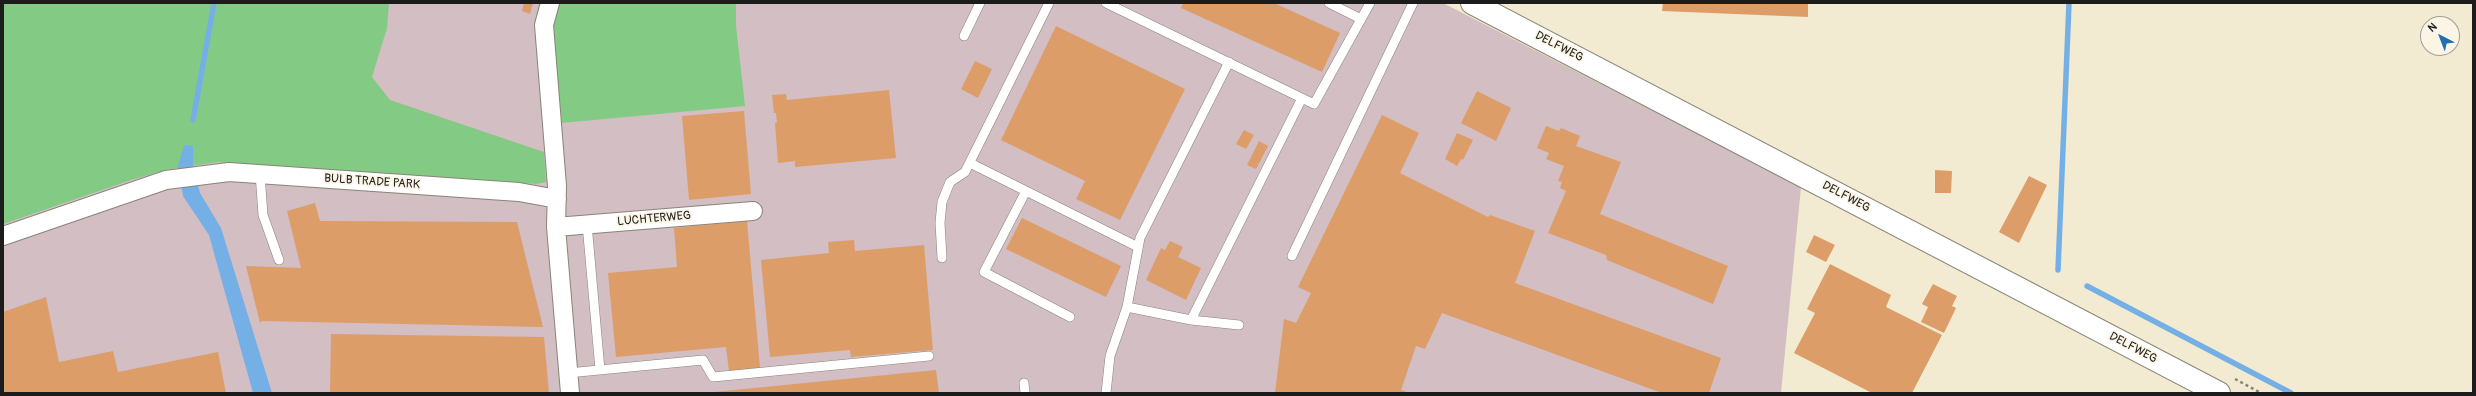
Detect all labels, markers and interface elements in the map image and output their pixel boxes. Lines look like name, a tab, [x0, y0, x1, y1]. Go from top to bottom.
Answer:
north arrow	[2420, 16, 2460, 56]
text: N	[2425, 20, 2439, 35]
street label: DELFWEG	[1532, 29, 1586, 65]
street label: BULB TRADE PARK	[324, 171, 420, 193]
street label: DELFWEG	[1820, 178, 1872, 216]
street label: LUCHTERWEG	[617, 209, 691, 229]
street label: DELFWEG	[2107, 329, 2159, 367]

